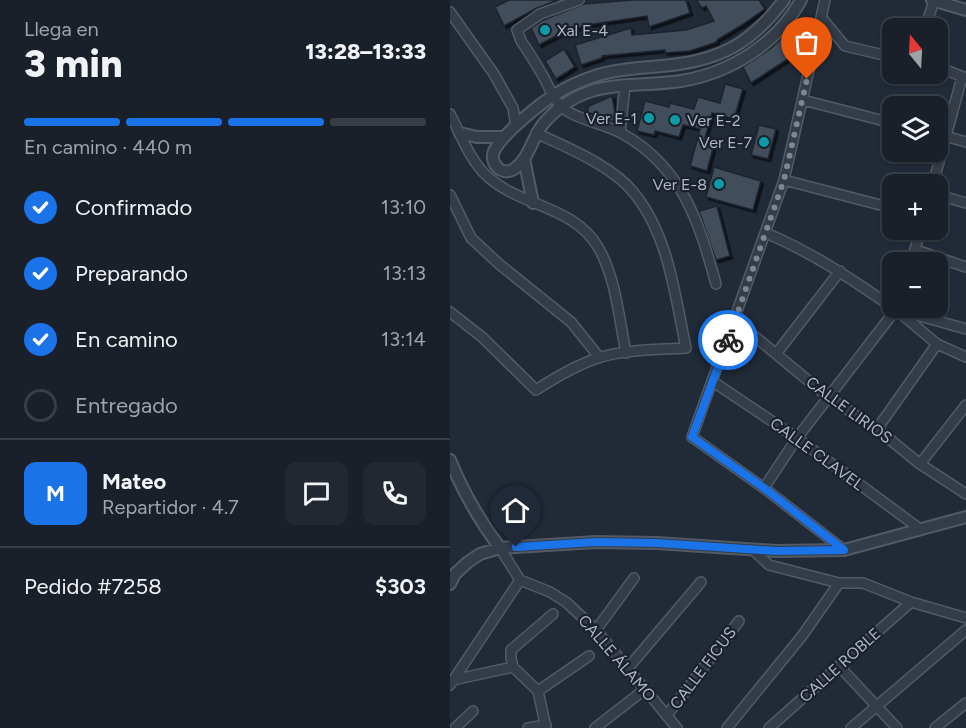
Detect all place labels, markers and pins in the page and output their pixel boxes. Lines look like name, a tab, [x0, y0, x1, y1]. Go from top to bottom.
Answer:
pin	[781, 17, 832, 79]
place label: Xal E-4	[557, 21, 608, 40]
marker: Xal E-4	[538, 23, 552, 37]
place label: Ver E-1	[586, 109, 637, 128]
marker: Ver E-1	[642, 111, 656, 125]
place label: Ver E-2	[687, 111, 741, 130]
marker: Ver E-2	[668, 113, 682, 127]
place label: Ver E-7	[699, 133, 752, 152]
marker: Ver E-7	[757, 135, 771, 149]
place label: Ver E-8	[652, 175, 707, 194]
marker: Ver E-8	[712, 177, 726, 191]
pin	[490, 485, 541, 547]

